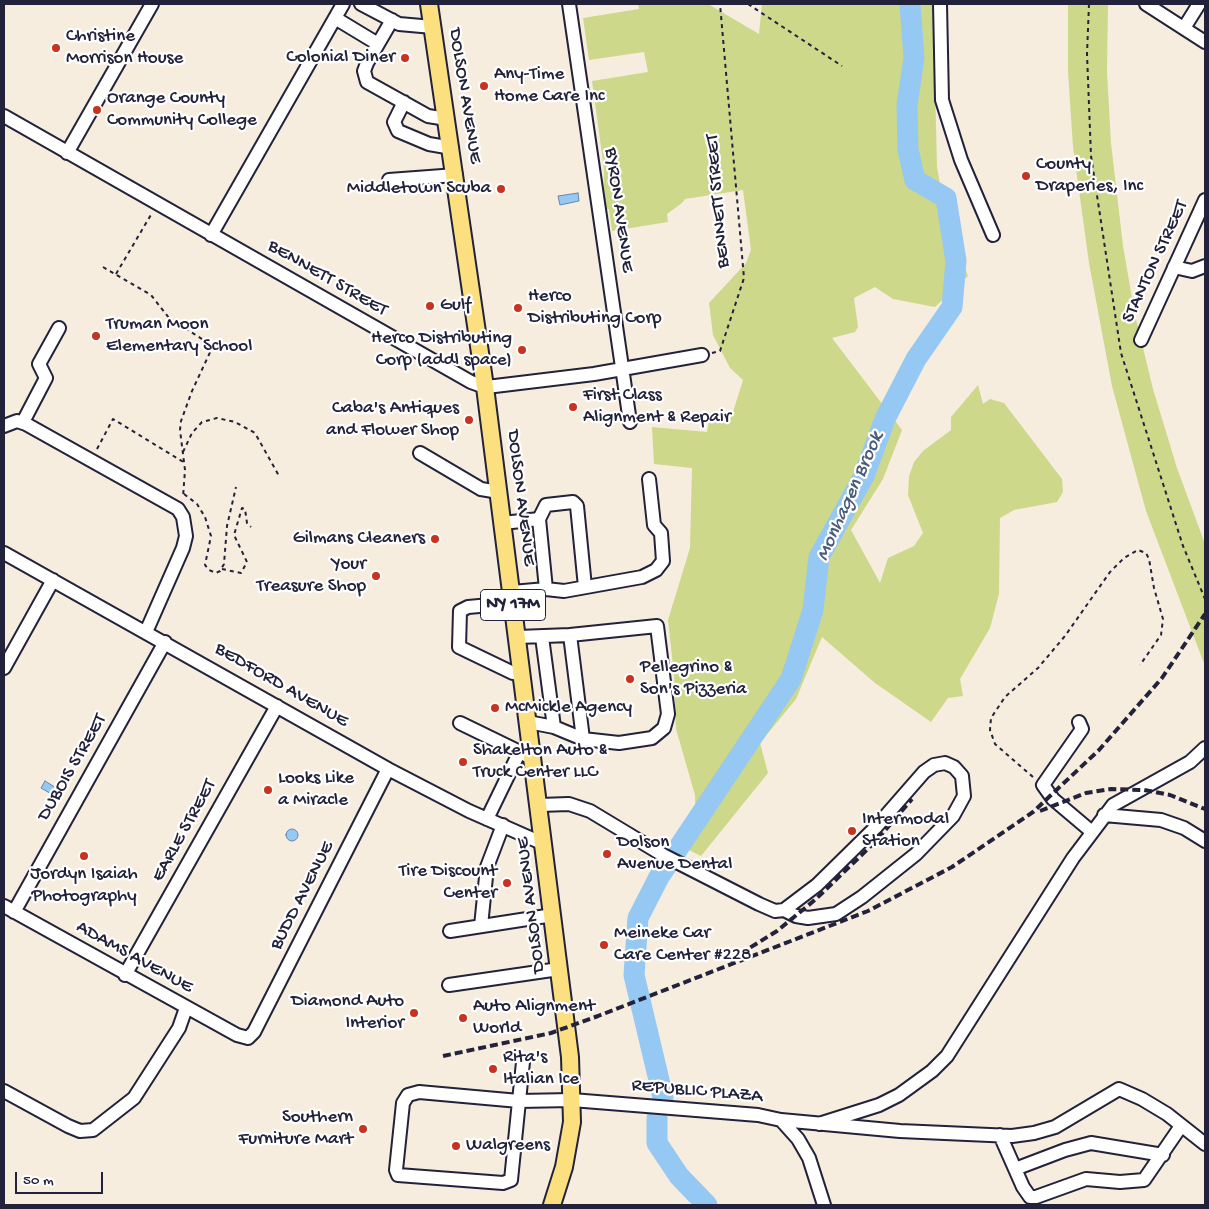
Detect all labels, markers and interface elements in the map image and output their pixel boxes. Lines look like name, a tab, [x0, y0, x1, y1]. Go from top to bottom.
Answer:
place label: Christine Morrison House	[66, 26, 183, 70]
street label: DOLSON AVENUE	[442, 27, 486, 165]
marker: Christine Morrison House	[50, 42, 62, 54]
place label: Colonial Diner	[286, 47, 395, 69]
marker: Colonial Diner	[399, 52, 411, 64]
place label: Any-Time Home Care Inc	[494, 64, 604, 108]
marker: Any-Time Home Care Inc	[478, 80, 490, 92]
place label: Orange County Community College	[107, 88, 257, 132]
marker: Orange County Community College	[91, 104, 103, 116]
street label: BENNETT STREET	[702, 133, 736, 269]
street label: BYRON AVENUE	[598, 146, 638, 274]
place label: County Draperies, Inc	[1036, 154, 1143, 198]
marker: County Draperies, Inc	[1020, 170, 1032, 182]
place label: Middletown Scuba	[347, 178, 491, 200]
marker: Middletown Scuba	[495, 183, 507, 195]
street label: STANTON STREET	[1118, 197, 1194, 327]
street label: BENNETT STREET	[263, 236, 391, 322]
place label: Herco Distributing Corp	[528, 286, 661, 330]
place label: Gulf	[440, 295, 471, 317]
marker: Gulf	[424, 300, 436, 312]
marker: Herco Distributing Corp	[512, 302, 524, 314]
place label: Truman Moon Elementary School	[106, 314, 252, 358]
place label: Herco Distributing Corp (addl space)	[371, 328, 512, 372]
marker: Truman Moon Elementary School	[90, 330, 102, 342]
marker: Herco Distributing Corp (addl space)	[516, 344, 528, 356]
place label: First Class Alignment & Repair	[583, 385, 731, 429]
place label: Caba's Antiques and Flower Shop	[326, 398, 459, 442]
marker: First Class Alignment & Repair	[567, 401, 579, 413]
marker: Caba's Antiques and Flower Shop	[463, 414, 475, 426]
street label: DOLSON AVENUE	[500, 429, 540, 567]
water label: Monhagen Brook	[812, 429, 890, 565]
place label: Gilmans Cleaners	[293, 528, 425, 550]
marker: Gilmans Cleaners	[429, 533, 441, 545]
place label: Your Treasure Shop	[256, 554, 366, 598]
marker: Your Treasure Shop	[370, 570, 382, 582]
road number: NY 17M	[480, 590, 546, 620]
street label: BEDFORD AVENUE	[210, 638, 352, 734]
place label: Pellegrino & Son's Pizzeria	[640, 657, 747, 701]
marker: Pellegrino & Son's Pizzeria	[624, 673, 636, 685]
place label: McMickle Agency	[505, 697, 632, 719]
marker: McMickle Agency	[489, 702, 501, 714]
street label: DUBOIS STREET	[33, 711, 113, 825]
place label: Shakelton Auto & Truck Center LLC	[473, 740, 607, 784]
marker: Shakelton Auto & Truck Center LLC	[457, 756, 469, 768]
place label: Looks Like a Miracle	[278, 768, 354, 812]
street label: EARLE STREET	[148, 776, 222, 886]
marker: Looks Like a Miracle	[262, 784, 274, 796]
place label: Intermodal Station	[862, 809, 949, 853]
marker: Intermodal Station	[846, 825, 858, 837]
place label: Dolson Avenue Dental	[617, 832, 732, 876]
street label: DOLSON AVENUE	[512, 836, 552, 974]
street label: BUDD AVENUE	[266, 838, 340, 954]
marker: Dolson Avenue Dental	[601, 848, 613, 860]
marker: Jordyn Isaiah Photography	[78, 850, 90, 862]
place label: Tire Discount Center	[399, 861, 497, 905]
place label: Jordyn Isaiah Photography	[30, 864, 138, 908]
marker: Tire Discount Center	[501, 877, 513, 889]
street label: ADAMS AVENUE	[72, 916, 196, 1000]
place label: Meineke Car Care Center #228	[614, 923, 751, 967]
marker: Meineke Car Care Center #228	[598, 939, 610, 951]
place label: Diamond Auto Interior	[291, 991, 404, 1035]
place label: Auto Alignment World	[473, 996, 595, 1040]
marker: Diamond Auto Interior	[408, 1007, 420, 1019]
marker: Auto Alignment World	[457, 1012, 469, 1024]
place label: Rita's Italian Ice	[503, 1047, 579, 1091]
marker: Rita's Italian Ice	[487, 1063, 499, 1075]
street label: REPUBLIC PLAZA	[631, 1075, 763, 1109]
place label: Southern Furniture Mart	[239, 1107, 353, 1151]
marker: Southern Furniture Mart	[357, 1123, 369, 1135]
place label: Walgreens	[466, 1135, 550, 1157]
marker: Walgreens	[450, 1140, 462, 1152]
scale bar	[18, 1162, 105, 1194]
text: 50 m	[23, 1172, 54, 1190]

